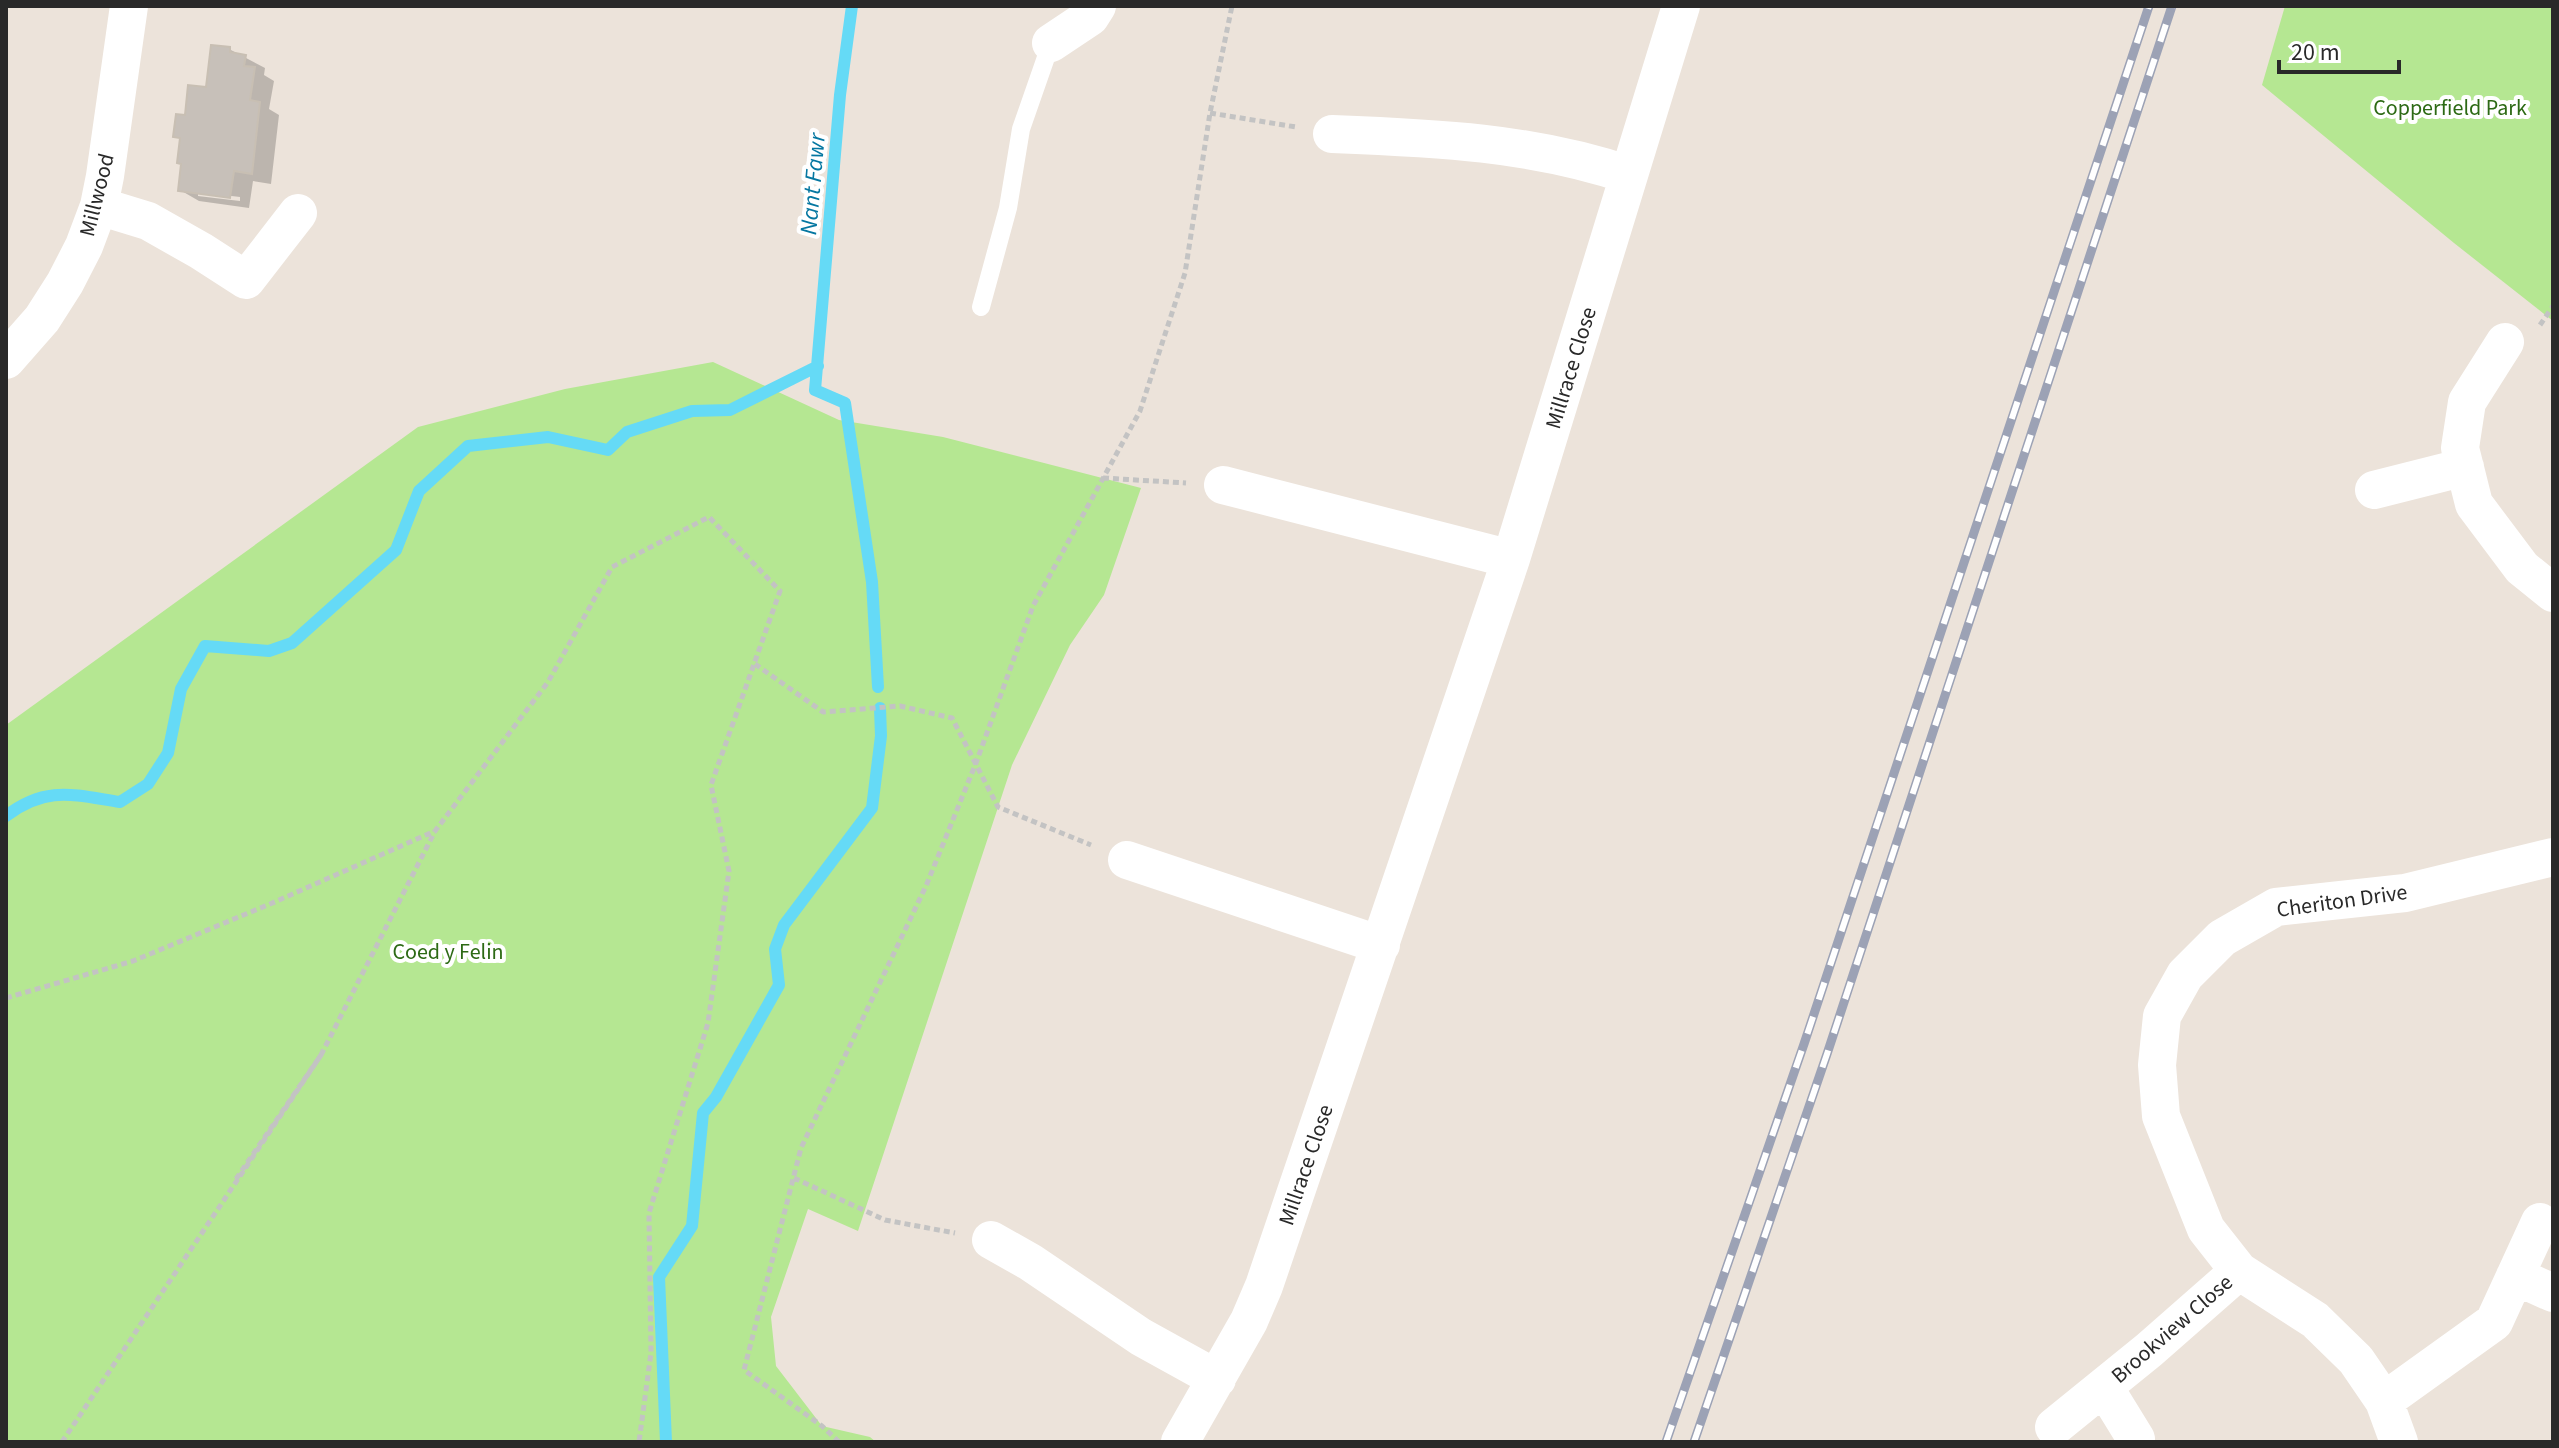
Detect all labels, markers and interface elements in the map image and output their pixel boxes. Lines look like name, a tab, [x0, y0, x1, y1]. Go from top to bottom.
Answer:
scale bar	[2279, 24, 2399, 74]
text: 20 m	[2291, 35, 2340, 70]
park label: Copperfield Park	[2373, 92, 2527, 124]
water label: Nant Fawr	[791, 130, 835, 236]
street label: Millwood	[71, 150, 123, 240]
street label: Millrace Close	[1537, 303, 1605, 433]
street label: Cheriton Drive	[2275, 876, 2409, 926]
park label: Coed y Felin	[392, 936, 504, 968]
street label: Millrace Close	[1270, 1100, 1342, 1230]
street label: Brookview Close	[2104, 1267, 2240, 1391]

